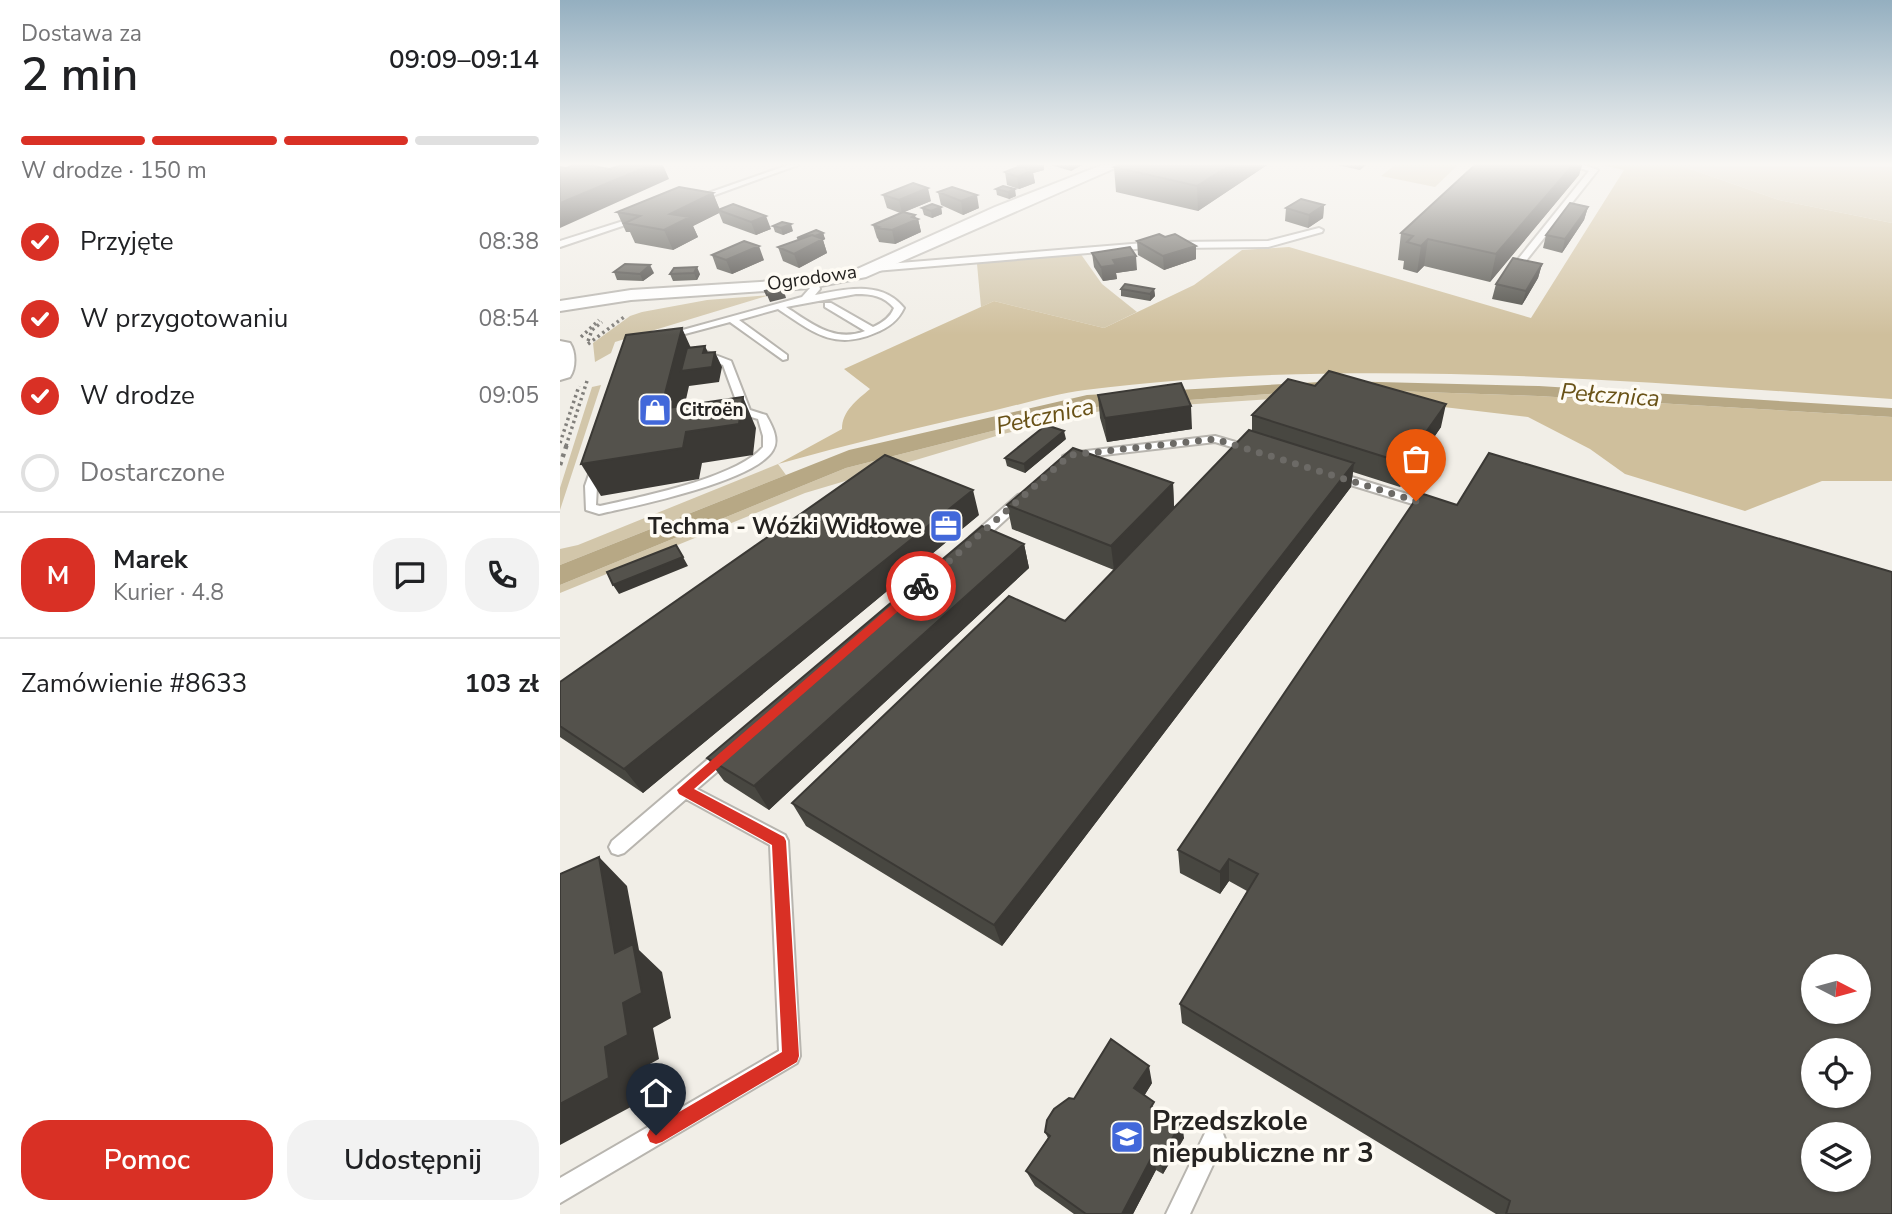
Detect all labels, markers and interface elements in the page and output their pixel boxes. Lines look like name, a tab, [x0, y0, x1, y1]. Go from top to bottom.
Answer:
text: Dostawa za	[21, 18, 142, 49]
text: 09:09–09:14	[389, 42, 539, 77]
text: 2 min	[21, 43, 138, 106]
text: W drodze · 150 m	[21, 155, 207, 186]
icon: check	[21, 223, 59, 261]
text: Przyjęte	[80, 224, 174, 259]
text: 08:38	[479, 226, 539, 257]
street label: Ogrodowa	[765, 259, 859, 297]
icon: check	[21, 300, 59, 338]
text: W przygotowaniu	[80, 301, 288, 336]
text: 08:54	[479, 303, 539, 334]
water label: Pełcznica	[1559, 376, 1661, 414]
icon: check	[21, 377, 59, 415]
text: W drodze	[80, 378, 195, 413]
text: 09:05	[479, 380, 539, 411]
water label: Pełcznica	[993, 390, 1097, 442]
shop icon: Citroën	[636, 391, 674, 429]
place label: Citroën	[679, 397, 744, 423]
pin	[1386, 429, 1446, 501]
icon: bag	[1397, 440, 1435, 478]
text: Dostarczone	[80, 455, 225, 490]
office icon: Techma - Wózki Widłowe	[927, 507, 965, 545]
place label: Techma - Wózki Widłowe	[648, 511, 922, 542]
button: chat	[373, 538, 447, 612]
button: phone	[465, 538, 539, 612]
text: Marek	[113, 542, 188, 577]
courier	[886, 551, 956, 621]
text: M	[47, 558, 69, 593]
icon: bike	[902, 567, 940, 605]
text: Kurier · 4.8	[113, 577, 224, 608]
text: Zamówienie #8633	[21, 666, 247, 701]
text: 103 zł	[465, 666, 539, 701]
north arrow	[1801, 954, 1871, 1024]
map controls	[1801, 954, 1871, 1192]
button: locate	[1801, 1038, 1871, 1108]
pin	[626, 1063, 686, 1135]
icon: home	[637, 1074, 675, 1112]
place label: Przedszkole niepubliczne nr 3	[1152, 1102, 1374, 1172]
school or university icon: Przedszkole niepubliczne nr 3	[1108, 1118, 1146, 1156]
button: Pomoc	[21, 1120, 273, 1200]
button: Udostępnij	[287, 1120, 539, 1200]
button: layers	[1801, 1122, 1871, 1192]

